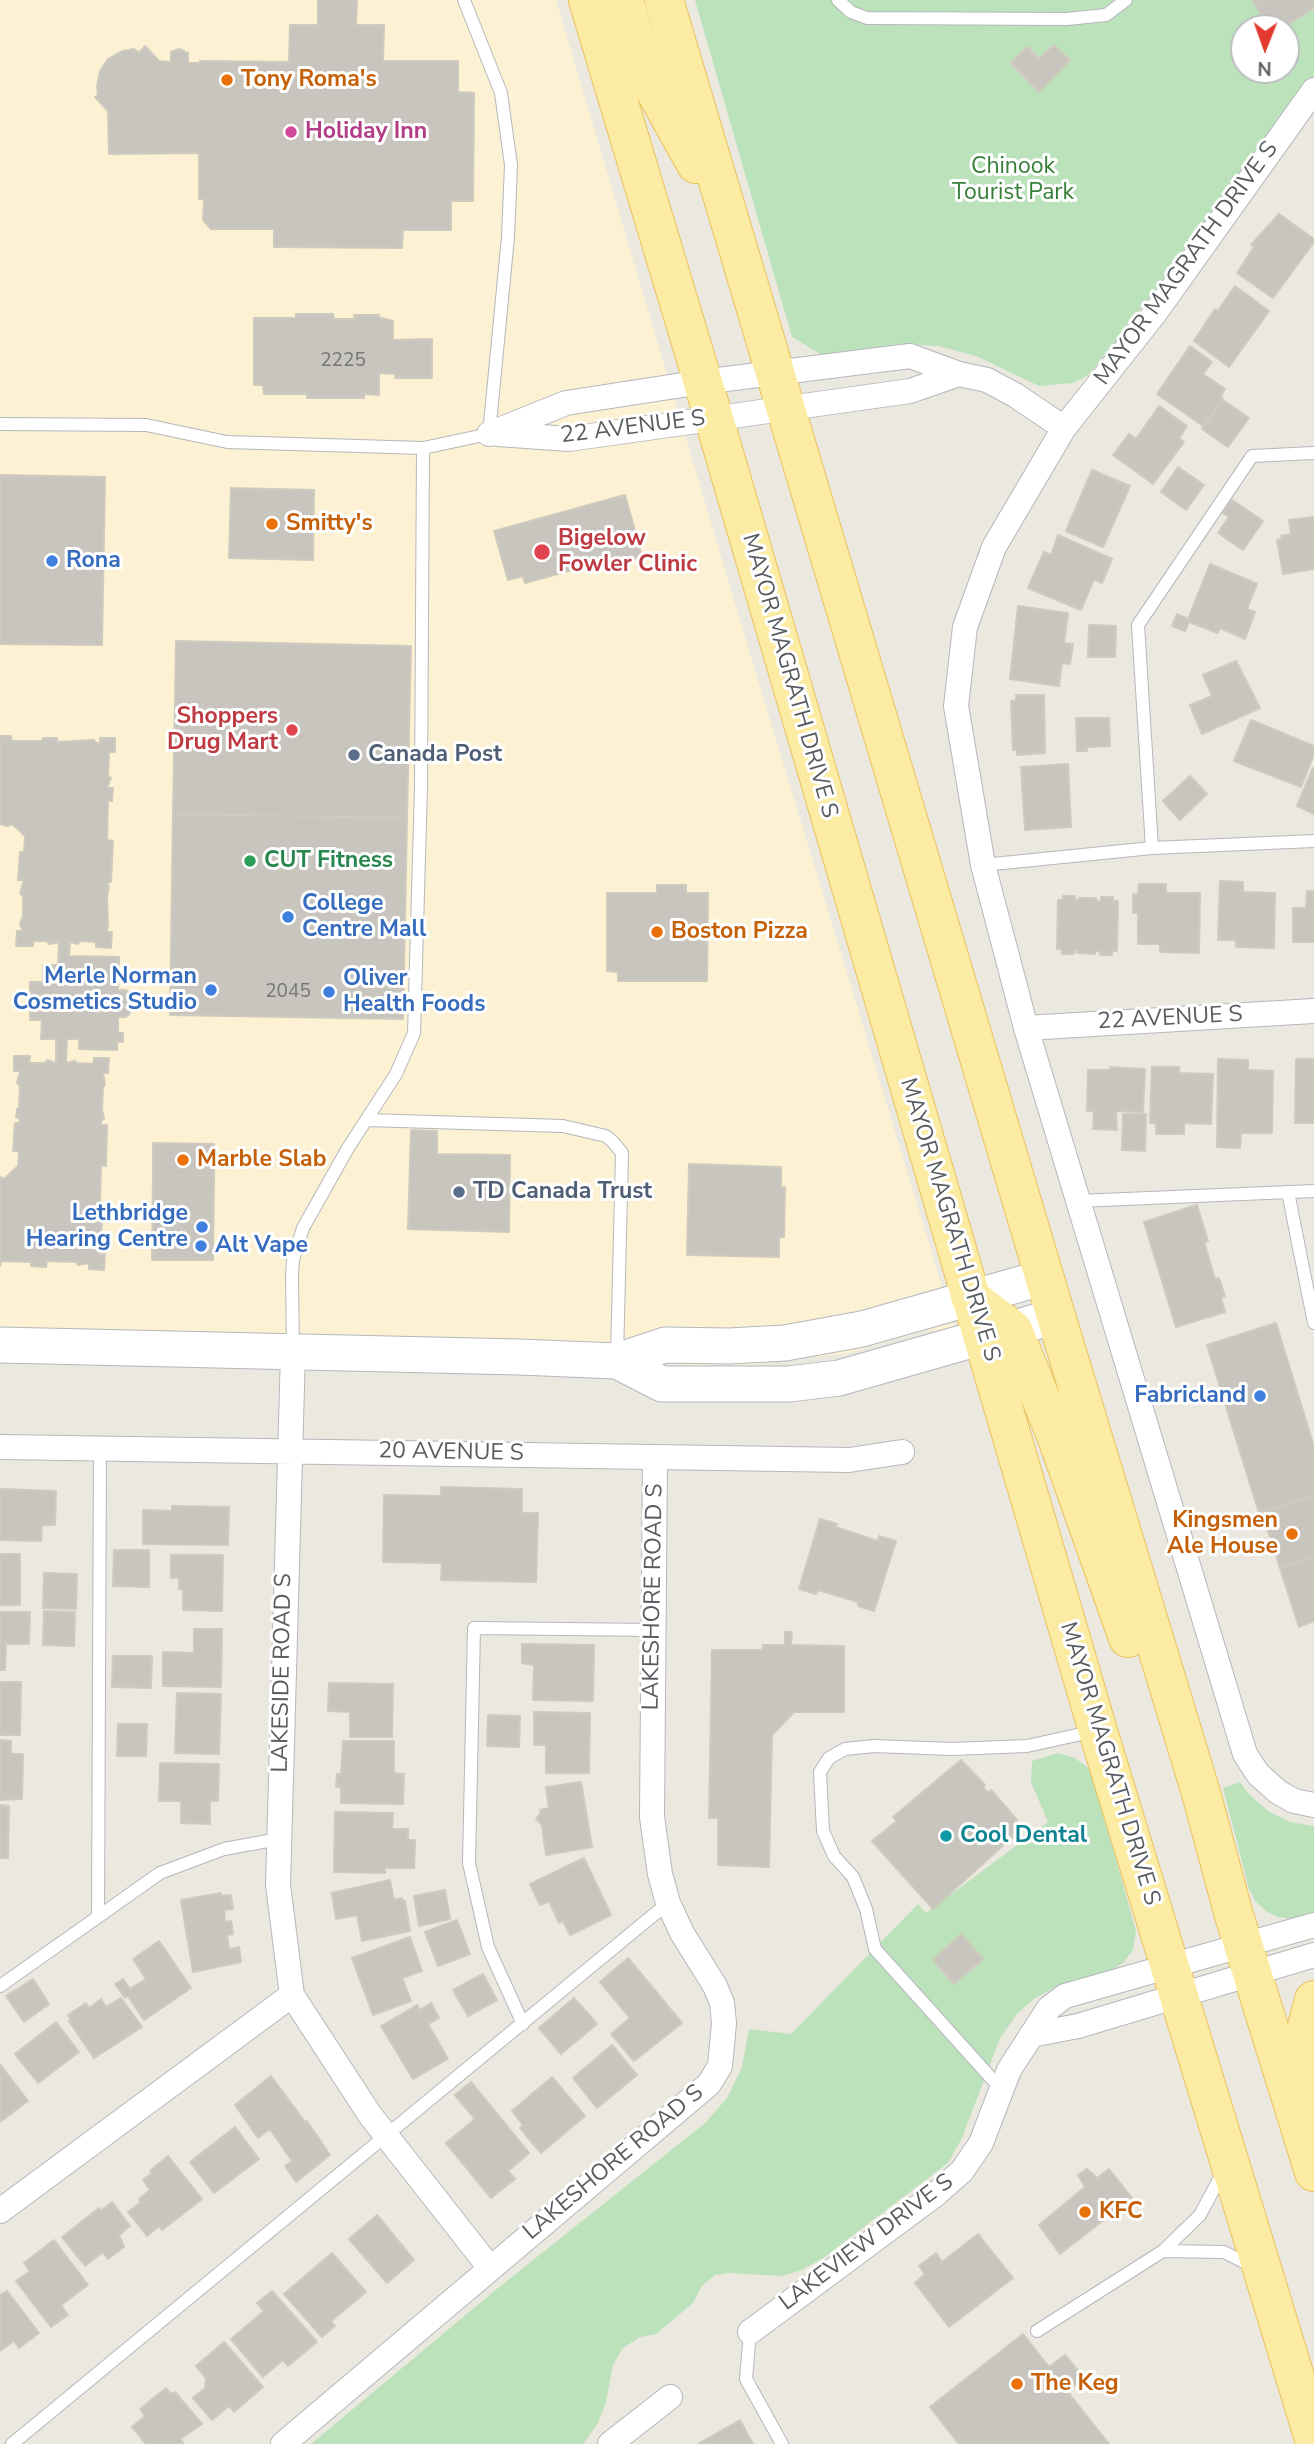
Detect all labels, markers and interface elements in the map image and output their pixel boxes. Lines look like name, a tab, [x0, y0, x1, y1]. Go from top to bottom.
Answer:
north arrow	[1230, 14, 1300, 84]
text: N	[1257, 55, 1272, 81]
place label: Tony Roma's	[241, 66, 377, 94]
marker: Tony Roma's	[219, 72, 235, 88]
place label: Holiday Inn	[305, 118, 427, 146]
marker: Holiday Inn	[283, 124, 299, 140]
street label: MAYOR MAGRATH DRIVE S	[1089, 137, 1285, 391]
park label: Chinook Tourist Park	[952, 153, 1074, 207]
house number: 2225	[320, 350, 366, 372]
street label: 22 AVENUE S	[559, 405, 707, 451]
place label: Smitty's	[286, 510, 373, 538]
marker: Smitty's	[264, 516, 280, 532]
place label: Bigelow Fowler Clinic	[558, 525, 697, 579]
street label: MAYOR MAGRATH DRIVE S	[735, 531, 843, 821]
marker: Bigelow Fowler Clinic	[532, 542, 552, 562]
place label: Rona	[66, 547, 121, 575]
marker: Rona	[44, 553, 60, 569]
place label: Shoppers Drug Mart	[167, 703, 278, 757]
marker: Shoppers Drug Mart	[284, 722, 300, 738]
place label: Canada Post	[368, 741, 502, 769]
marker: Canada Post	[346, 747, 362, 763]
place label: CUT Fitness	[264, 847, 393, 875]
marker: CUT Fitness	[242, 853, 258, 869]
place label: College Centre Mall	[302, 890, 426, 944]
marker: College Centre Mall	[280, 909, 296, 925]
place label: Boston Pizza	[671, 918, 808, 946]
marker: Boston Pizza	[649, 924, 665, 940]
place label: Merle Norman Cosmetics Studio	[13, 963, 197, 1017]
place label: Oliver Health Foods	[343, 965, 485, 1019]
house number: 2045	[265, 981, 311, 1003]
marker: Merle Norman Cosmetics Studio	[203, 982, 219, 998]
marker: Oliver Health Foods	[321, 984, 337, 1000]
street label: 22 AVENUE S	[1097, 1001, 1243, 1037]
street label: MAYOR MAGRATH DRIVE S	[893, 1075, 1005, 1365]
place label: Marble Slab	[197, 1146, 326, 1174]
marker: Marble Slab	[175, 1152, 191, 1168]
place label: TD Canada Trust	[473, 1178, 652, 1206]
marker: TD Canada Trust	[451, 1184, 467, 1200]
place label: Lethbridge Hearing Centre	[26, 1200, 188, 1254]
marker: Lethbridge Hearing Centre	[194, 1219, 210, 1235]
place label: Alt Vape	[215, 1232, 308, 1260]
marker: Alt Vape	[193, 1238, 209, 1254]
place label: Fabricland	[1134, 1382, 1246, 1410]
marker: Fabricland	[1252, 1388, 1268, 1404]
street label: 20 AVENUE S	[378, 1438, 524, 1468]
street label: LAKESHORE ROAD S	[638, 1483, 670, 1711]
place label: Kingsmen Ale House	[1167, 1507, 1278, 1561]
marker: Kingsmen Ale House	[1284, 1526, 1300, 1542]
street label: LAKESIDE ROAD S	[267, 1573, 299, 1773]
street label: MAYOR MAGRATH DRIVE S	[1053, 1619, 1165, 1909]
place label: Cool Dental	[960, 1822, 1087, 1850]
marker: Cool Dental	[938, 1828, 954, 1844]
street label: LAKESHORE ROAD S	[518, 2080, 710, 2246]
street label: LAKEVIEW DRIVE S	[775, 2169, 959, 2317]
place label: KFC	[1099, 2198, 1143, 2226]
marker: KFC	[1077, 2204, 1093, 2220]
place label: The Keg	[1031, 2370, 1119, 2398]
marker: The Keg	[1009, 2376, 1025, 2392]

